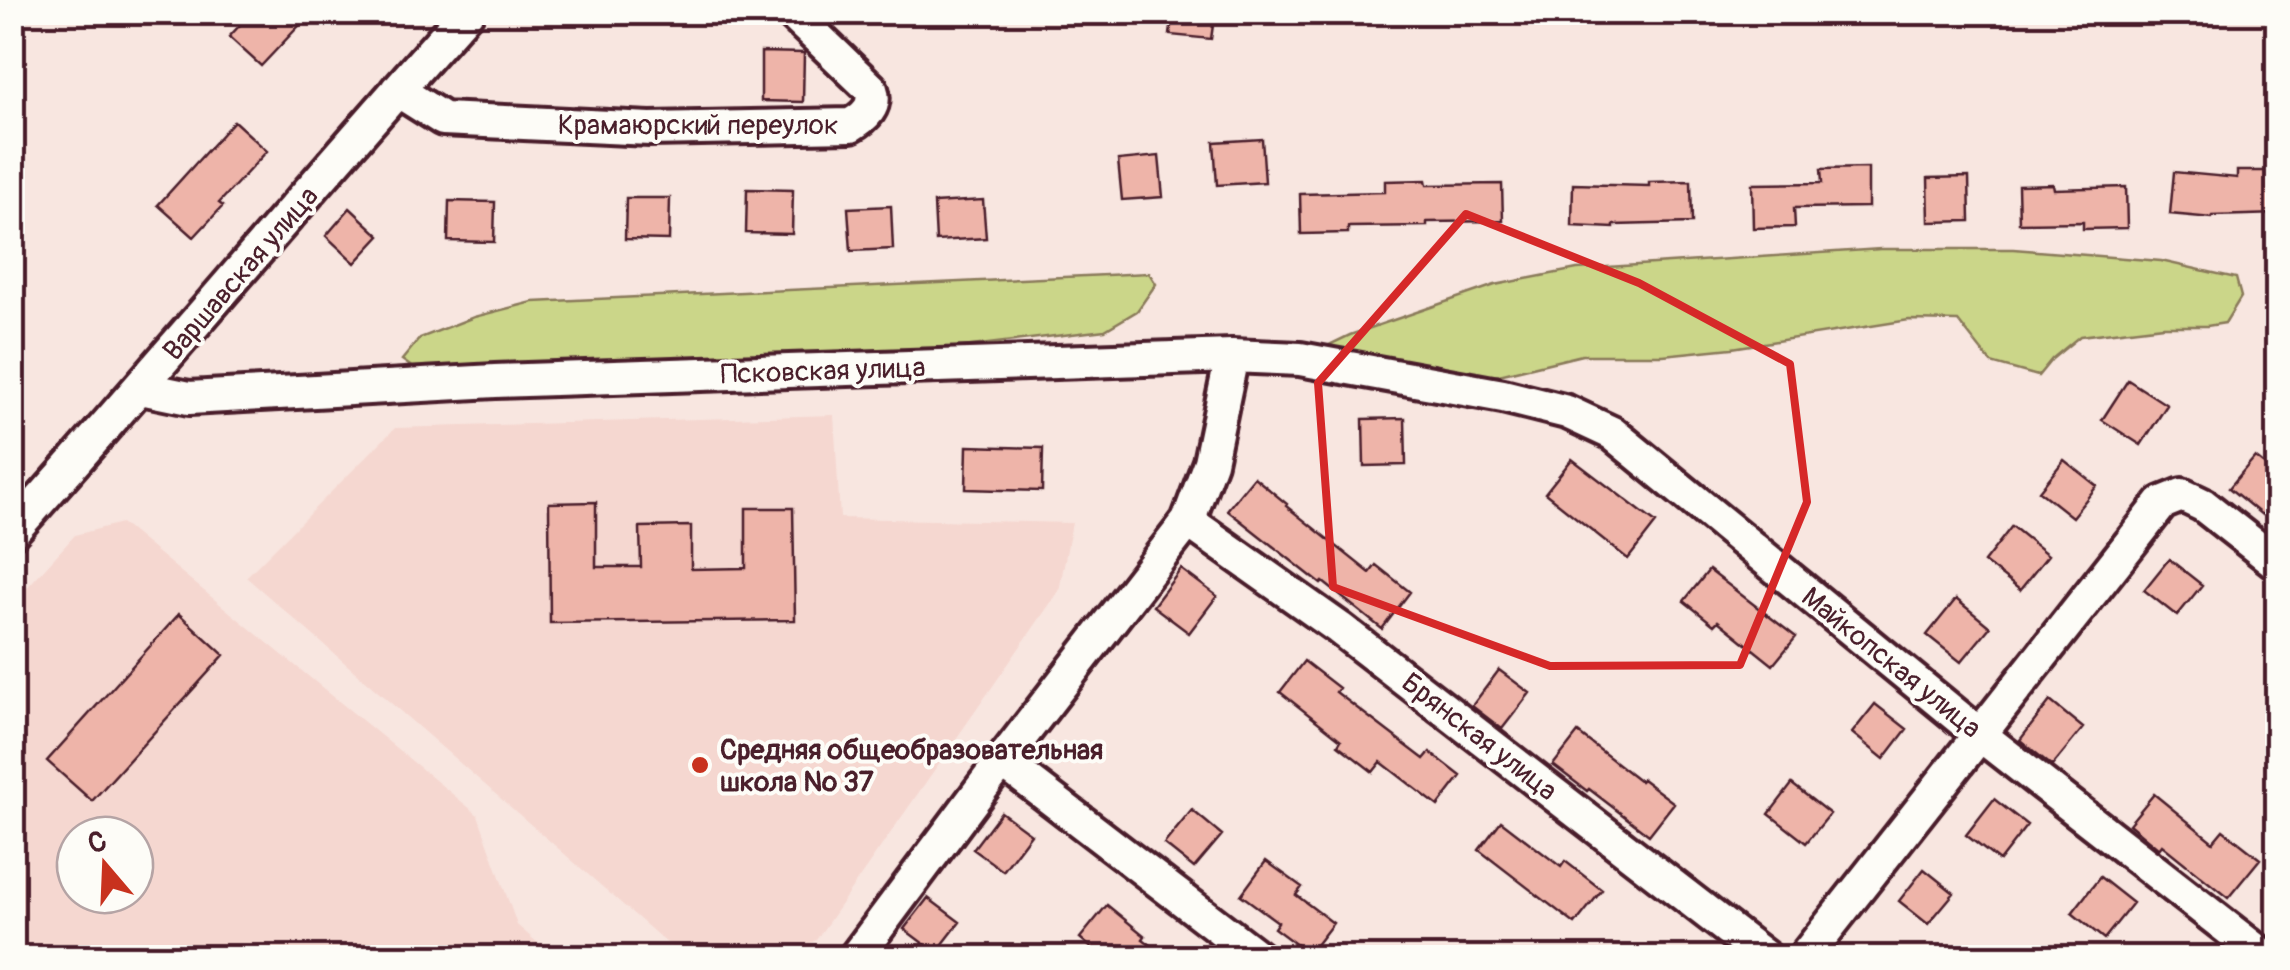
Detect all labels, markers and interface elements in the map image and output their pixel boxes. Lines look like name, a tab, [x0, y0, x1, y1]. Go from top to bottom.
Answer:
street label: Крамаюрский переулок	[558, 108, 838, 143]
street label: Варшавская улица	[156, 180, 326, 368]
street label: Псковская улица	[720, 350, 926, 393]
street label: Майкопская улица	[1794, 580, 1988, 746]
street label: Брянская улица	[1394, 666, 1564, 809]
place label: Средняя общеобразовательная школа № 37	[720, 733, 1103, 800]
marker: Средняя общеобразовательная школа № 37	[689, 754, 711, 776]
north arrow	[55, 815, 155, 915]
text: С	[83, 823, 111, 862]

